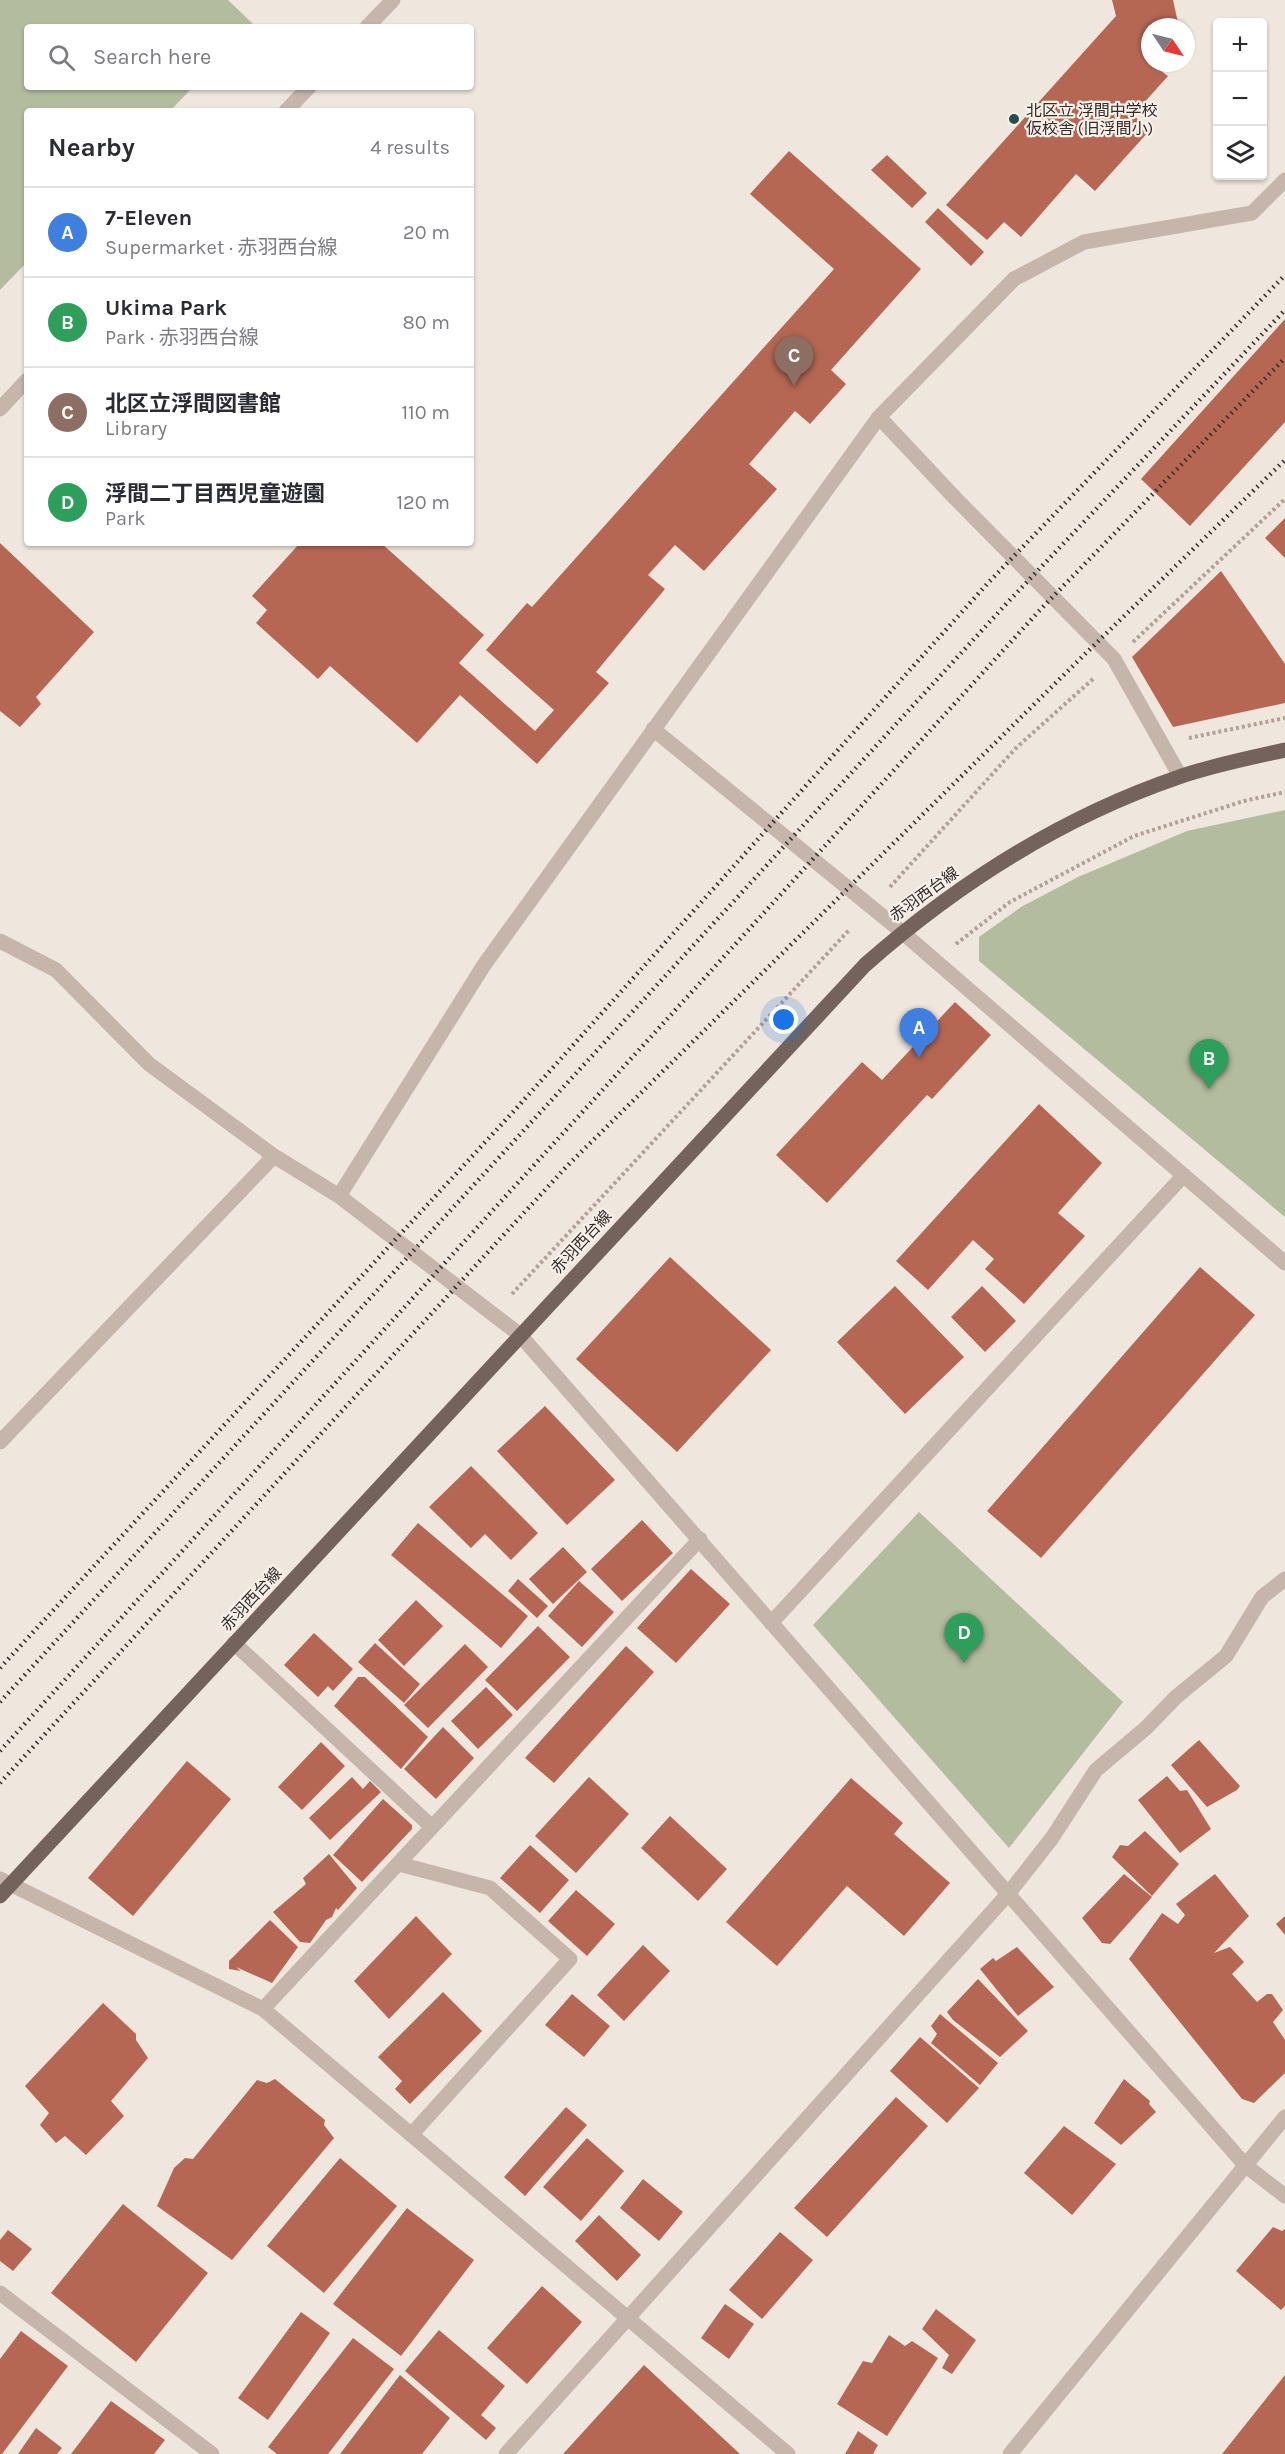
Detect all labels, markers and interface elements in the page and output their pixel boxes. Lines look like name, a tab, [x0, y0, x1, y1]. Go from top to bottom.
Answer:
north arrow	[1141, 18, 1195, 72]
map controls	[1213, 18, 1267, 180]
button: +	[1213, 18, 1267, 72]
search box	[24, 24, 474, 90]
icon: search	[45, 41, 78, 74]
text: Search here	[93, 44, 211, 70]
button: −	[1213, 72, 1267, 126]
place label: 北区立 浮間中学校 仮校舎 (旧浮間小)	[1026, 101, 1158, 138]
marker: 北区立 浮間中学校 仮校舎 (旧浮間小)	[1007, 112, 1021, 126]
button: layers	[1213, 126, 1267, 180]
text: Nearby	[48, 132, 135, 163]
text: 4 results	[370, 136, 450, 159]
text: 7-Eleven	[105, 205, 192, 231]
text: A	[61, 221, 74, 244]
text: 20 m	[403, 221, 450, 244]
text: Supermarket · 赤羽西台線	[105, 236, 337, 259]
text: Ukima Park	[105, 295, 227, 321]
text: B	[61, 311, 74, 334]
text: 80 m	[402, 311, 450, 334]
text: Park · 赤羽西台線	[105, 326, 259, 349]
pin: C	[774, 336, 814, 386]
text: 北区立浮間図書館	[105, 391, 281, 417]
text: C	[61, 401, 74, 424]
text: 110 m	[401, 401, 450, 424]
text: Library	[105, 417, 167, 440]
text: 浮間二丁目西児童遊園	[105, 481, 325, 507]
text: D	[61, 491, 74, 514]
text: 120 m	[396, 491, 450, 514]
text: Park	[105, 507, 146, 530]
street label: 赤羽西台線	[886, 863, 962, 925]
your location	[769, 1005, 798, 1034]
pin: A	[900, 1008, 938, 1058]
pin: B	[1190, 1040, 1228, 1089]
street label: 赤羽西台線	[547, 1206, 615, 1278]
street label: 赤羽西台線	[217, 1563, 285, 1635]
pin: D	[944, 1614, 984, 1663]

